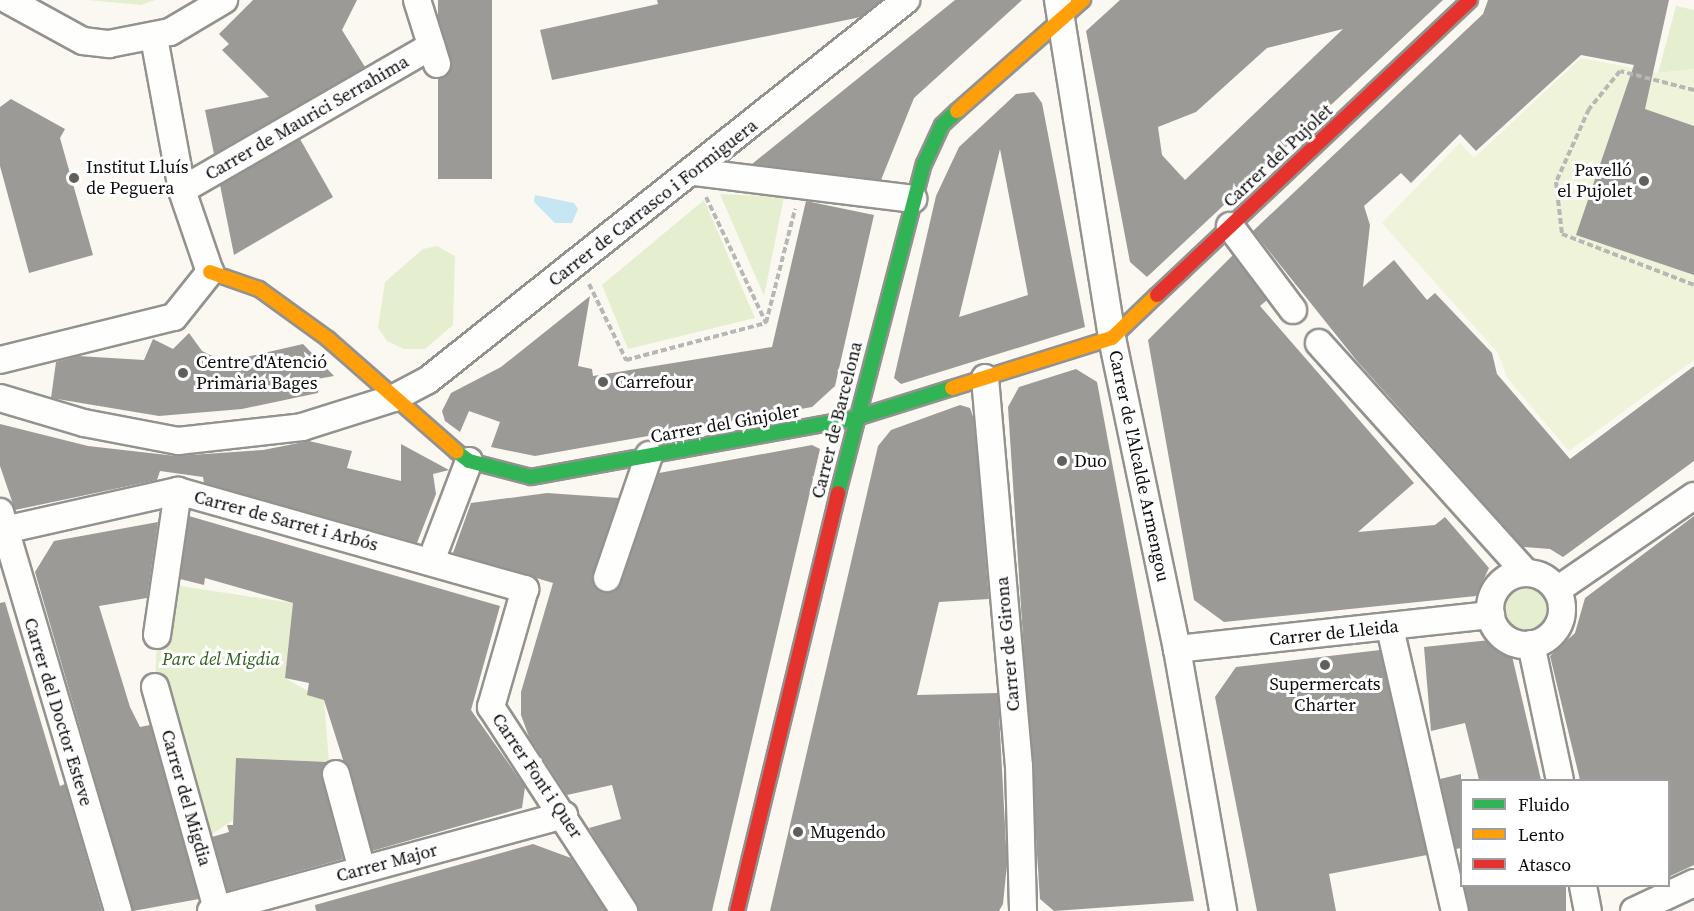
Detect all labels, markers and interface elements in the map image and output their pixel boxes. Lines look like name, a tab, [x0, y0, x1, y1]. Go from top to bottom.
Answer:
street label: Carrer de Maurici Serrahima	[202, 51, 412, 185]
street label: Carrer del Pujolet	[1219, 100, 1337, 212]
street label: Carrer de Carrasco i Formiguera	[544, 115, 762, 291]
place label: Institut Lluís de Peguera	[86, 157, 189, 200]
place label: Pavelló el Pujolet	[1557, 160, 1632, 202]
marker: Institut Lluís de Peguera	[67, 171, 81, 185]
marker: Pavelló el Pujolet	[1637, 174, 1651, 188]
street label: Carrer de Barcelona	[807, 339, 867, 501]
street label: Carrer de l'Alcalde Armengou	[1104, 348, 1174, 584]
place label: Centre d'Atenció Primària Bages	[196, 352, 327, 394]
marker: Centre d'Atenció Primària Bages	[174, 364, 192, 382]
place label: Carrefour	[615, 371, 693, 393]
marker: Carrefour	[596, 375, 610, 389]
street label: Carrer del Ginjoler	[649, 400, 801, 448]
place label: Duo	[1074, 450, 1107, 472]
marker: Duo	[1055, 454, 1069, 468]
street label: Carrer de Sarret i Arbós	[192, 486, 380, 556]
street label: Carrer de Girona	[991, 576, 1025, 712]
street label: Carrer del Doctor Esteve	[19, 615, 97, 809]
street label: Carrer de Lleida	[1268, 615, 1400, 651]
park label: Parc del Migdia	[162, 648, 280, 670]
marker: Supermercats Charter	[1318, 658, 1332, 672]
place label: Supermercats Charter	[1269, 674, 1381, 716]
street label: Carrer Font i Quer	[487, 709, 587, 843]
street label: Carrer del Migdia	[156, 727, 216, 869]
legend	[1460, 779, 1670, 887]
text: Fluido	[1518, 792, 1570, 817]
place label: Mugendo	[810, 821, 886, 843]
text: Lento	[1518, 822, 1564, 847]
marker: Mugendo	[791, 825, 805, 839]
street label: Carrer Major	[334, 839, 440, 887]
text: Atasco	[1518, 852, 1571, 877]

